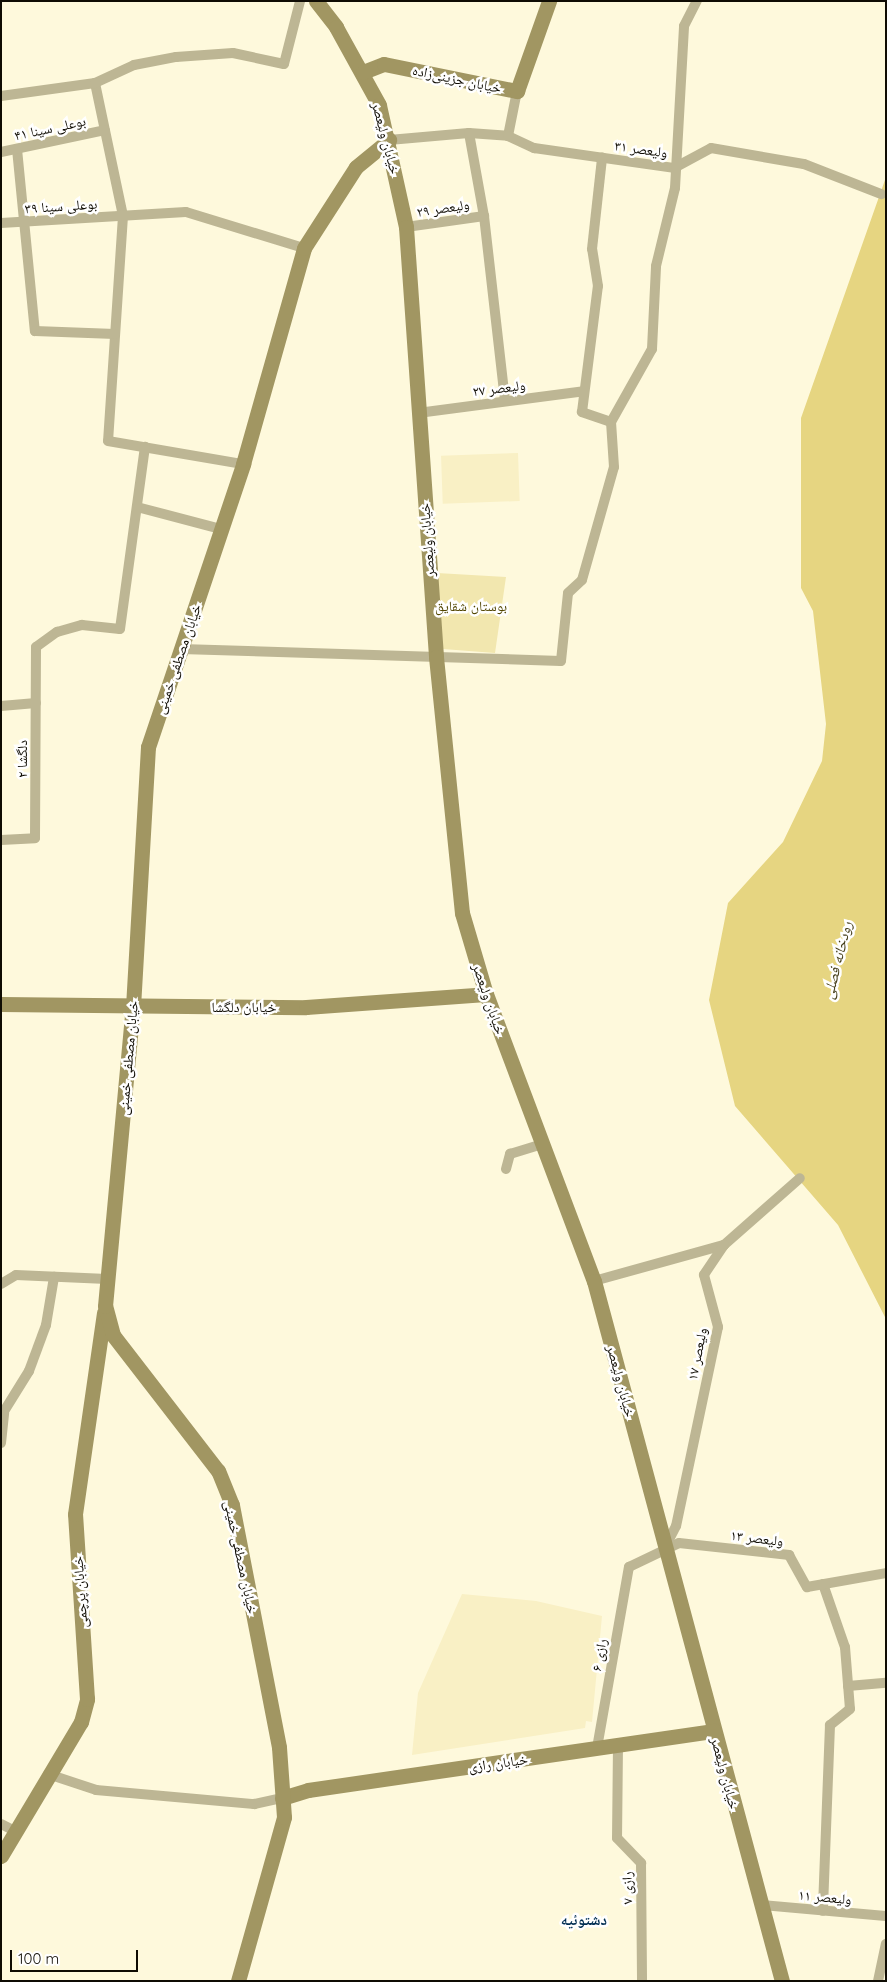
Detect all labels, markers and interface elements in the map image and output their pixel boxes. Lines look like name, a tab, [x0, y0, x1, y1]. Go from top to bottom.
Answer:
street label: خیابان جزینی‌زاده	[411, 61, 503, 97]
street label: خیابان ولیعصر	[368, 100, 404, 176]
street label: بوعلی سینا ۴۱	[13, 112, 87, 144]
street label: ولیعصر ۳۱	[613, 137, 669, 161]
street label: بوعلی سینا ۳۹	[24, 195, 98, 217]
street label: ولیعصر ۲۹	[415, 196, 471, 220]
street label: ولیعصر ۲۷	[472, 376, 526, 400]
street label: خیابان ولیعصر	[416, 503, 438, 577]
park label: بوستان شقایق	[435, 598, 507, 614]
street label: خیابان مصطفی خمینی	[151, 602, 205, 716]
street label: دلگشا ۲	[14, 740, 30, 778]
water label: رودخانه فصلی	[819, 919, 855, 1001]
street label: خیابان ولیعصر	[469, 961, 509, 1037]
street label: خیابان دلگشا	[212, 999, 276, 1015]
street label: خیابان مصطفی خمینی	[115, 1000, 141, 1116]
street label: ولیعصر ۱۷	[684, 1326, 710, 1382]
street label: خیابان ولیعصر	[603, 1343, 639, 1419]
street label: خیابان مصطفی خمینی	[221, 1499, 261, 1615]
street label: ولیعصر ۱۳	[730, 1526, 784, 1550]
street label: خیابان پرچمی	[69, 1556, 91, 1628]
street label: رازی ۶	[588, 1637, 610, 1673]
street label: خیابان ولیعصر	[707, 1735, 743, 1811]
street label: خیابان رازی	[467, 1751, 529, 1775]
street label: رازی ۷	[618, 1871, 636, 1905]
street label: ولیعصر ۱۱	[798, 1886, 852, 1908]
district label: دشتوئیه	[561, 1911, 607, 1929]
scale bar	[12, 1940, 140, 1972]
text: 100 m	[18, 1949, 59, 1968]

